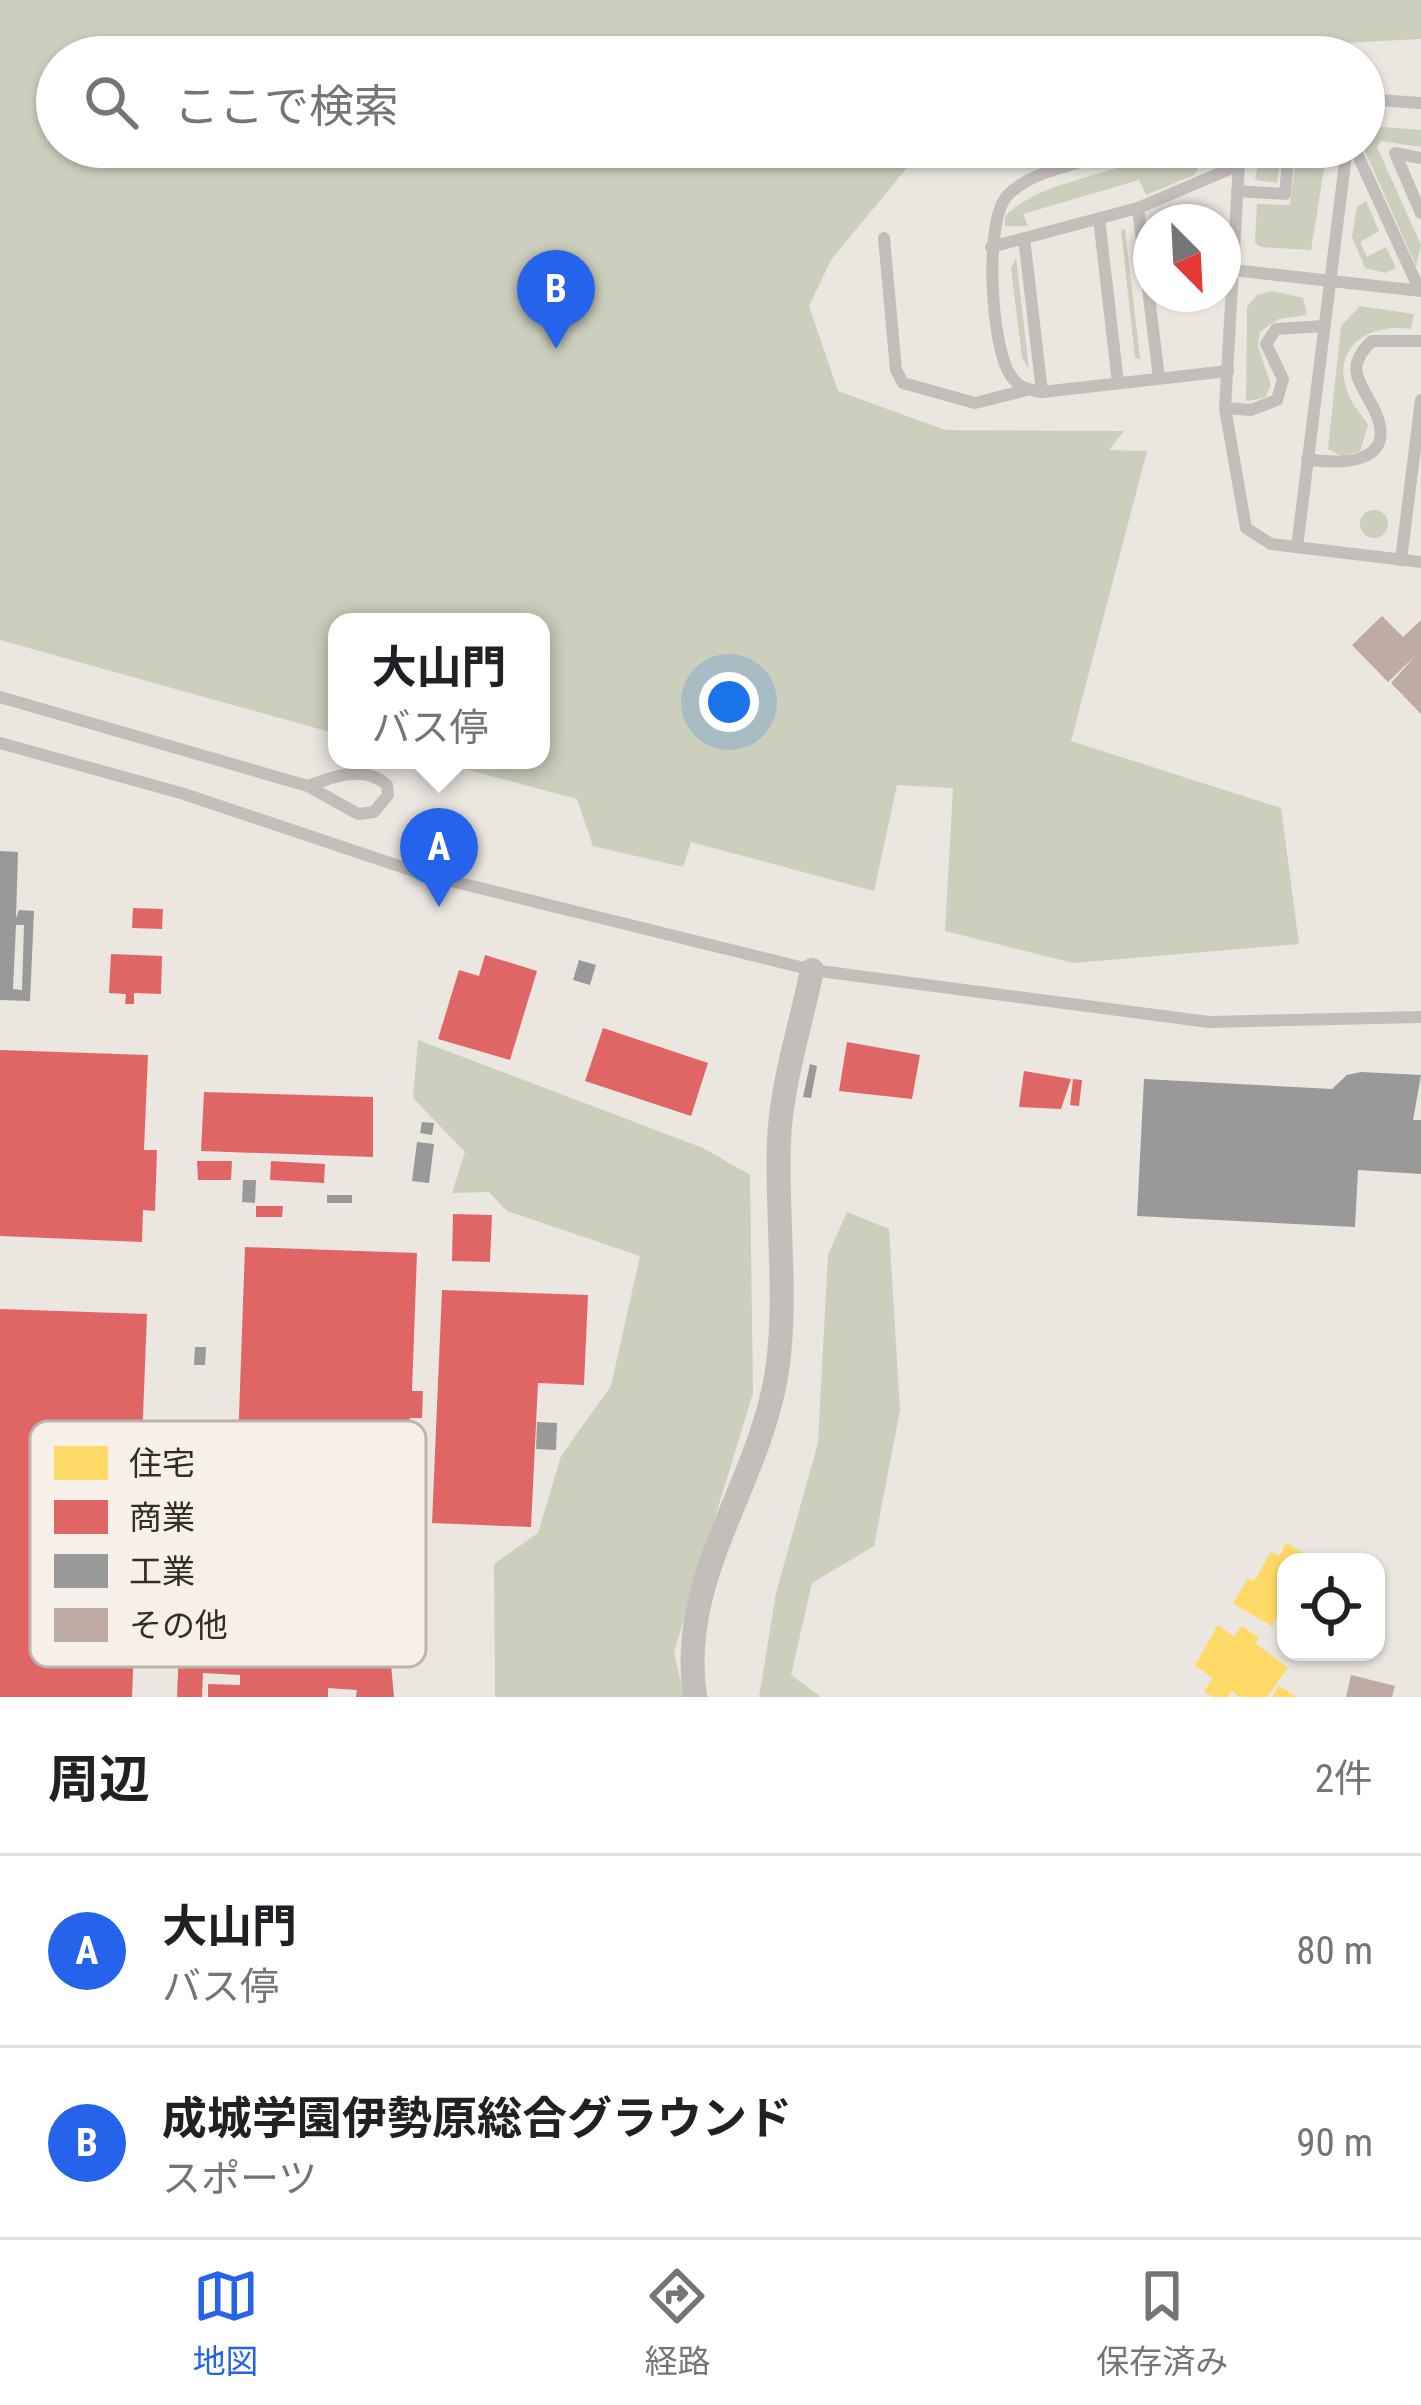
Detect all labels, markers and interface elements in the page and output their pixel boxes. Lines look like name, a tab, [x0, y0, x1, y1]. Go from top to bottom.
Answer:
search box	[36, 36, 1385, 168]
icon: search	[78, 69, 144, 135]
text: ここで検索	[174, 80, 399, 133]
north arrow	[1133, 204, 1241, 312]
pin: B	[517, 250, 595, 349]
popup	[328, 613, 550, 769]
text: 大山門	[371, 641, 507, 694]
your location	[699, 672, 759, 732]
text: バス停	[371, 705, 489, 751]
pin: A	[400, 808, 478, 907]
legend	[30, 1421, 426, 1667]
text: 住宅	[129, 1444, 195, 1483]
text: 商業	[129, 1498, 195, 1537]
text: 工業	[129, 1552, 195, 1591]
map controls	[1277, 1553, 1385, 1661]
button: locate	[1277, 1553, 1385, 1661]
text: その他	[129, 1606, 228, 1645]
text: 周辺	[48, 1750, 150, 1809]
text: 2件	[1315, 1756, 1373, 1802]
text: 大山門	[162, 1900, 297, 1953]
text: A	[75, 1928, 99, 1974]
text: 80 m	[1296, 1928, 1373, 1974]
text: バス停	[162, 1964, 279, 2010]
text: 成城学園伊勢原総合グラウンド	[162, 2092, 792, 2145]
text: B	[76, 2120, 98, 2166]
text: 90 m	[1296, 2120, 1373, 2166]
text: スポーツ	[162, 2156, 317, 2202]
tab: 地図	[193, 2263, 259, 2383]
tab: 経路	[644, 2263, 710, 2383]
tab: 保存済み	[1096, 2263, 1228, 2383]

